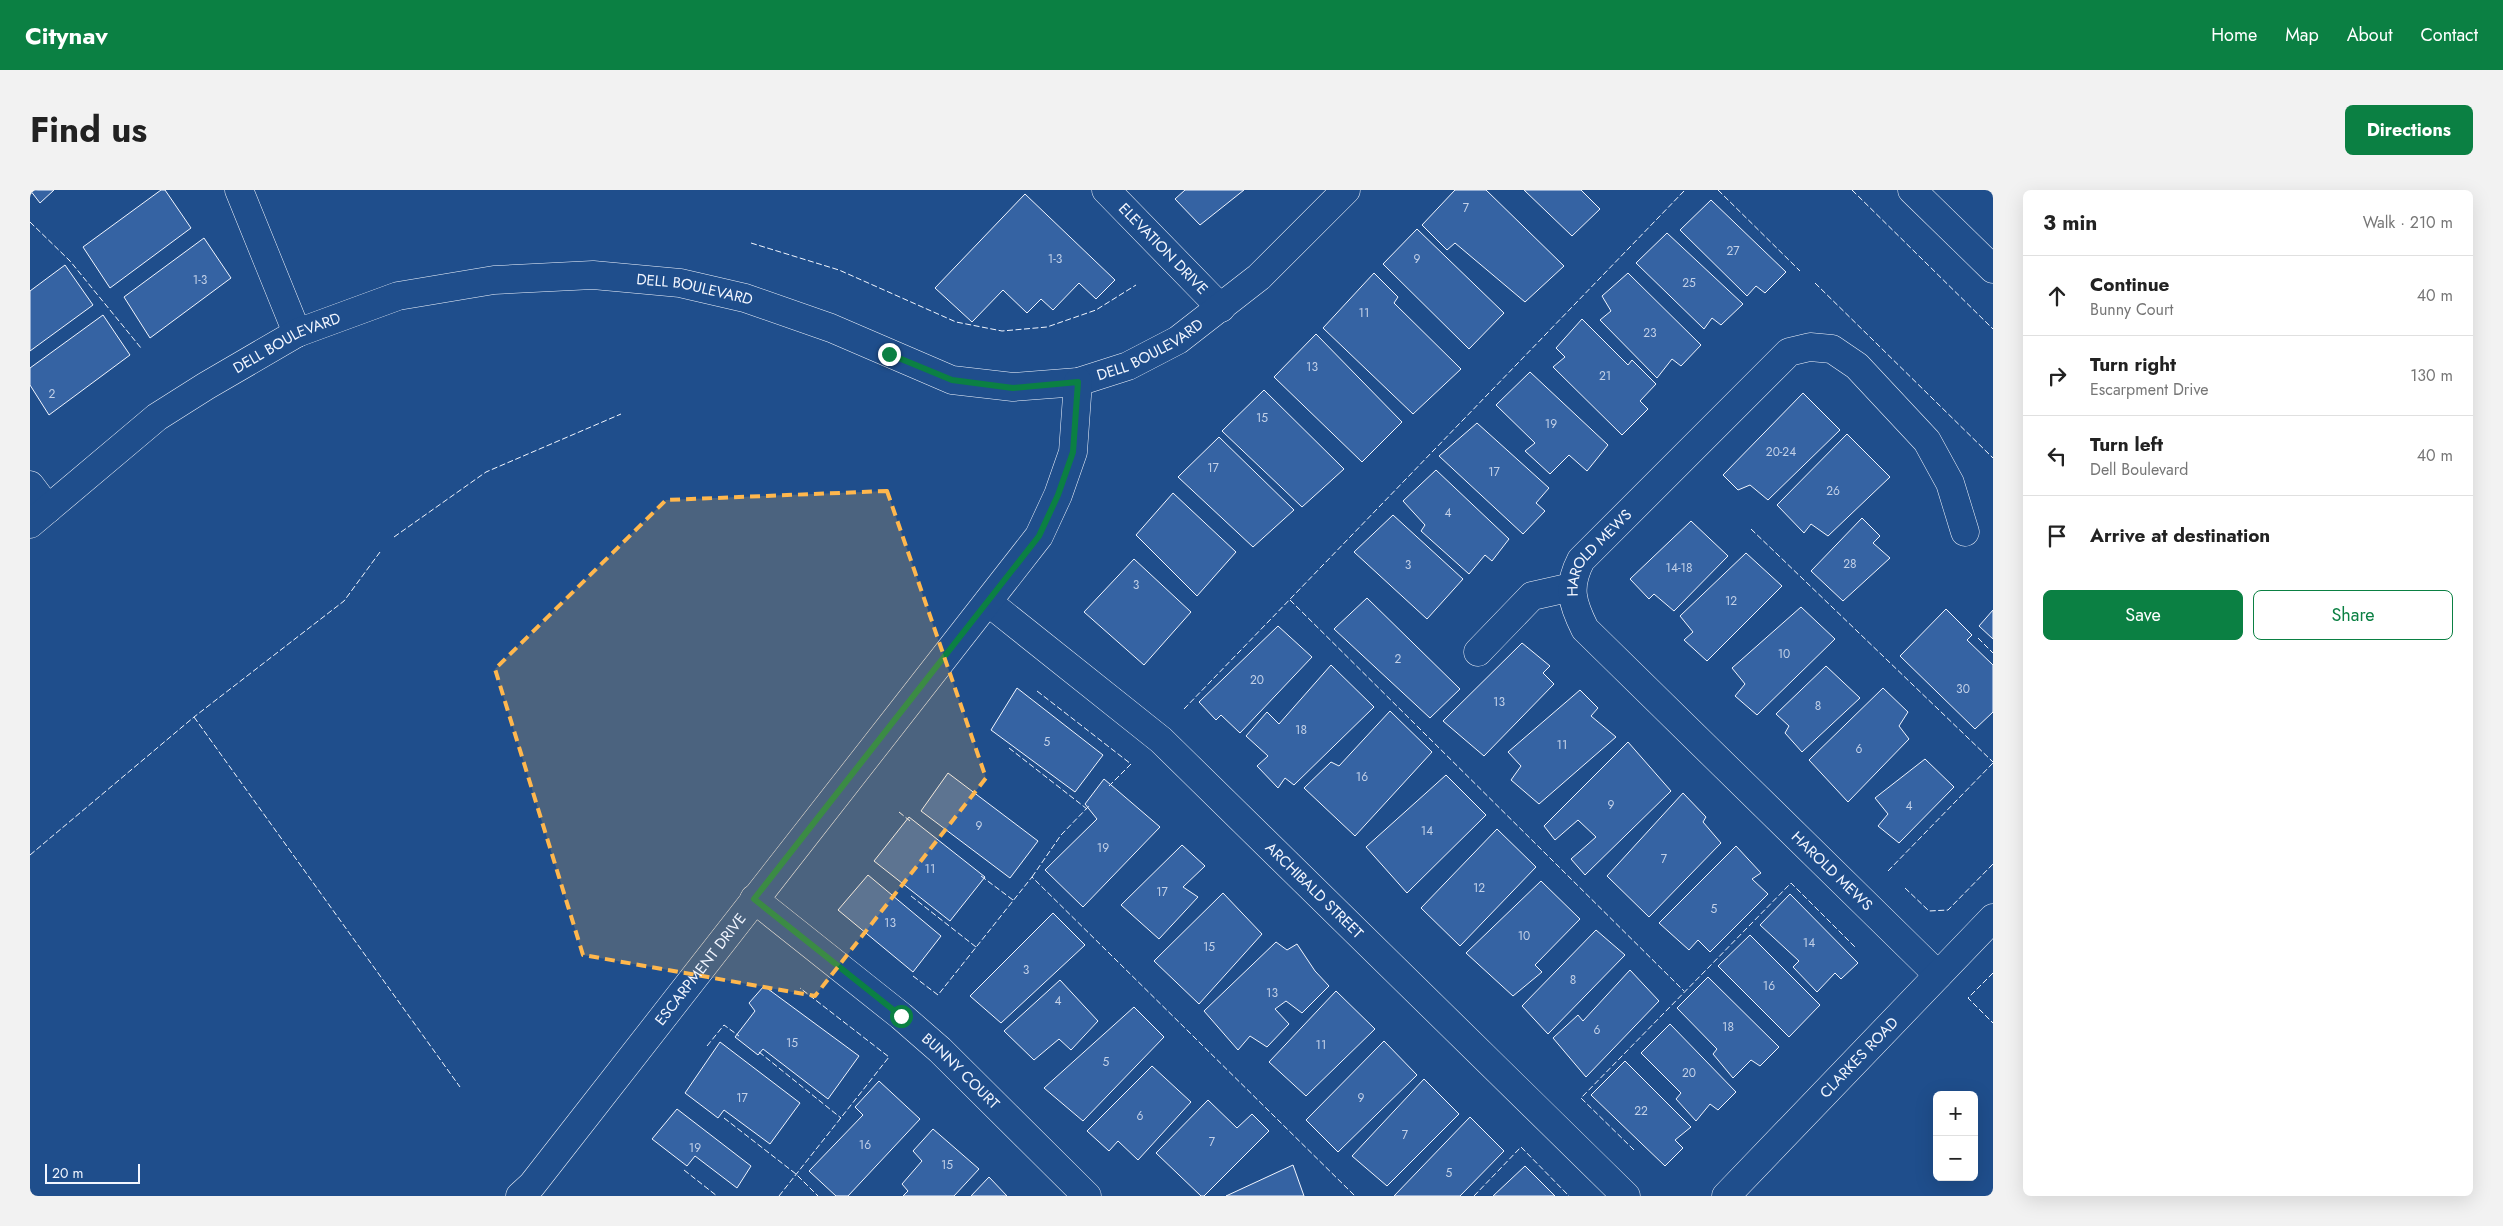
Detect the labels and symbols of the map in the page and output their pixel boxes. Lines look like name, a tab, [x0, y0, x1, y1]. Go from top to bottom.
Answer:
street label: ELEVATION DRIVE	[1114, 198, 1213, 299]
house number: 7	[1463, 199, 1470, 217]
house number: 27	[1726, 242, 1740, 260]
house number: 1-3	[1048, 250, 1063, 268]
house number: 9	[1414, 250, 1421, 268]
street label: DELL BOULEVARD	[635, 268, 756, 311]
house number: 1-3	[193, 271, 208, 289]
house number: 25	[1682, 274, 1696, 292]
house number: 11	[1359, 304, 1369, 322]
street label: DELL BOULEVARD	[229, 307, 344, 379]
street label: DELL BOULEVARD	[1094, 313, 1208, 386]
house number: 23	[1643, 324, 1657, 342]
route end	[878, 343, 901, 366]
house number: 13	[1306, 358, 1318, 376]
house number: 21	[1599, 367, 1611, 385]
house number: 2	[49, 385, 56, 403]
house number: 15	[1256, 409, 1268, 427]
house number: 19	[1545, 415, 1557, 433]
house number: 20-24	[1766, 443, 1796, 461]
house number: 17	[1207, 459, 1220, 477]
house number: 17	[1488, 463, 1501, 481]
house number: 26	[1826, 482, 1840, 500]
house number: 4	[1445, 504, 1452, 522]
street label: HAROLD MEWS	[1561, 504, 1637, 597]
house number: 28	[1843, 555, 1857, 573]
house number: 3	[1405, 556, 1412, 574]
house number: 14-18	[1666, 559, 1692, 577]
house number: 3	[1133, 576, 1140, 594]
house number: 12	[1725, 592, 1737, 610]
house number: 10	[1778, 645, 1790, 663]
house number: 2	[1395, 650, 1402, 668]
house number: 20	[1250, 671, 1264, 689]
house number: 30	[1956, 680, 1970, 698]
house number: 13	[1493, 693, 1505, 711]
house number: 8	[1815, 697, 1821, 715]
house number: 18	[1295, 721, 1307, 739]
house number: 5	[1044, 733, 1051, 751]
house number: 11	[1557, 736, 1567, 754]
house number: 6	[1856, 740, 1863, 758]
house number: 16	[1356, 768, 1368, 786]
house number: 9	[1608, 796, 1615, 814]
house number: 4	[1906, 797, 1913, 815]
house number: 9	[976, 817, 983, 835]
house number: 14	[1421, 822, 1433, 840]
street label: HAROLD MEWS	[1786, 826, 1878, 916]
street label: ARCHIBALD STREET	[1260, 837, 1368, 944]
house number: 19	[1097, 839, 1109, 857]
house number: 7	[1661, 850, 1668, 868]
house number: 11	[925, 860, 935, 878]
house number: 12	[1473, 879, 1485, 897]
house number: 17	[1156, 883, 1169, 901]
house number: 5	[1711, 900, 1718, 918]
street label: ESCARPMENT DRIVE	[650, 908, 751, 1030]
house number: 13	[884, 914, 896, 932]
house number: 10	[1518, 927, 1530, 945]
house number: 14	[1803, 934, 1815, 952]
house number: 15	[1203, 938, 1215, 956]
house number: 3	[1023, 961, 1030, 979]
house number: 8	[1570, 971, 1576, 989]
house number: 16	[1763, 977, 1775, 995]
house number: 13	[1266, 984, 1278, 1002]
house number: 4	[1055, 992, 1062, 1010]
route start	[890, 1005, 913, 1028]
street label: CLARKES ROAD	[1815, 1012, 1903, 1103]
house number: 18	[1722, 1018, 1734, 1036]
house number: 6	[1594, 1021, 1601, 1039]
street label: BUNNY COURT	[917, 1028, 1004, 1114]
house number: 15	[786, 1034, 798, 1052]
house number: 11	[1316, 1036, 1326, 1054]
house number: 5	[1103, 1053, 1110, 1071]
house number: 20	[1682, 1064, 1696, 1082]
house number: 17	[736, 1089, 749, 1107]
house number: 9	[1358, 1089, 1365, 1107]
house number: 22	[1634, 1102, 1648, 1120]
house number: 6	[1137, 1107, 1144, 1125]
house number: 7	[1402, 1126, 1409, 1144]
house number: 7	[1209, 1133, 1216, 1151]
house number: 16	[859, 1136, 871, 1154]
house number: 19	[689, 1139, 701, 1157]
house number: 15	[941, 1156, 953, 1174]
scale bar	[45, 1161, 140, 1184]
house number: 5	[1446, 1164, 1453, 1182]

